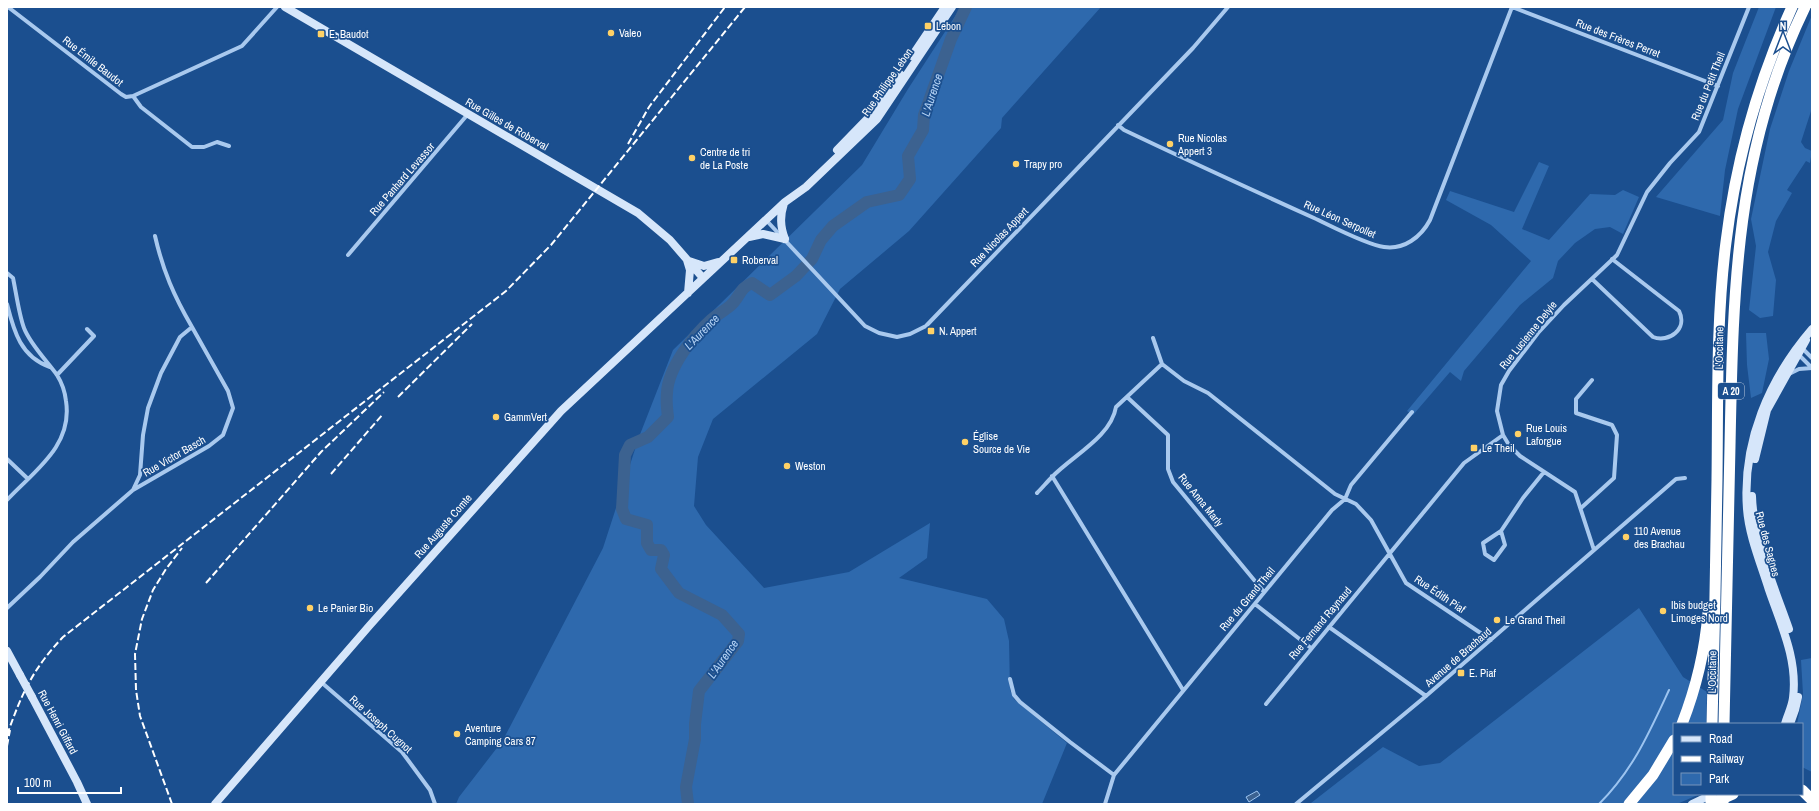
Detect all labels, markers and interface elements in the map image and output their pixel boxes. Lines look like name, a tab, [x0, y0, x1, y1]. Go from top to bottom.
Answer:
street label: Rue des Frères Perret	[1574, 15, 1663, 61]
north arrow	[1763, 16, 1803, 56]
place label: Lebon	[936, 19, 961, 33]
text: N	[1780, 19, 1786, 33]
marker: Lebon	[923, 21, 933, 31]
place label: Valeo	[619, 26, 641, 40]
place label: E. Baudot	[329, 27, 369, 41]
marker: Valeo	[606, 28, 616, 38]
marker: E. Baudot	[316, 29, 326, 39]
street label: Rue Émile Baudot	[60, 33, 127, 89]
street label: Rue Philippe Lebon	[858, 45, 916, 119]
street label: Rue du Petit Theil	[1688, 50, 1728, 122]
water label: L'Aurence	[918, 71, 947, 118]
street label: Rue Gilles de Roberval	[463, 95, 551, 153]
place label: Rue Nicolas Appert 3	[1177, 131, 1228, 158]
marker: Rue Nicolas Appert 3	[1165, 139, 1175, 149]
street label: Rue Panhard Levassor	[366, 140, 438, 218]
place label: Centre de tri de La Poste	[700, 145, 750, 172]
marker: Centre de tri de La Poste	[687, 153, 697, 163]
place label: Trapy pro	[1024, 157, 1062, 171]
marker: Trapy pro	[1011, 159, 1021, 169]
street label: Rue Léon Serpollet	[1302, 197, 1379, 241]
street label: Rue Nicolas Appert	[967, 204, 1031, 270]
place label: Roberval	[742, 253, 778, 267]
marker: Roberval	[729, 255, 739, 265]
street label: Rue Lucienne Delyle	[1496, 298, 1560, 372]
water label: L'Aurence	[681, 310, 723, 353]
place label: N. Appert	[939, 324, 977, 338]
marker: N. Appert	[926, 326, 936, 336]
street label: L'Occitane	[1712, 326, 1726, 370]
road number: A 20	[1718, 383, 1744, 399]
place label: GammVert	[504, 410, 548, 424]
marker: GammVert	[491, 412, 501, 422]
place label: Rue Louis Laforgue	[1526, 421, 1568, 448]
place label: Église Source de Vie	[973, 429, 1030, 456]
marker: Rue Louis Laforgue	[1513, 429, 1523, 439]
street label: Rue Victor Basch	[140, 432, 208, 480]
marker: Église Source de Vie	[960, 437, 970, 447]
place label: Le Theil	[1482, 441, 1514, 455]
marker: Le Theil	[1469, 443, 1479, 453]
place label: Weston	[795, 459, 825, 473]
marker: Weston	[782, 461, 792, 471]
street label: Rue Anna Marly	[1175, 471, 1227, 530]
street label: Rue Auguste Comte	[411, 491, 475, 561]
street label: Rue des Sagnes	[1753, 510, 1784, 578]
place label: 110 Avenue des Brachau	[1634, 524, 1685, 551]
marker: 110 Avenue des Brachau	[1621, 532, 1631, 542]
street label: Rue du Grand Theil	[1216, 564, 1278, 634]
street label: Rue Édith Piaf	[1412, 572, 1469, 616]
street label: Rue Fernand Raynaud	[1285, 584, 1355, 662]
place label: Ibis budget Limoges Nord	[1671, 598, 1728, 625]
place label: Le Panier Bio	[318, 601, 373, 615]
marker: Le Panier Bio	[305, 603, 315, 613]
marker: Ibis budget Limoges Nord	[1658, 606, 1668, 616]
place label: Le Grand Theil	[1505, 613, 1565, 627]
marker: Le Grand Theil	[1492, 615, 1502, 625]
street label: Avenue de Brachaud	[1421, 624, 1494, 691]
water label: L'Aurence	[704, 636, 742, 682]
street label: L'Occitane	[1705, 650, 1719, 694]
place label: E. Piaf	[1469, 666, 1497, 680]
marker: E. Piaf	[1456, 668, 1466, 678]
street label: Rue Henri Giffard	[35, 687, 81, 757]
street label: Rue Joseph Cugnot	[347, 692, 416, 756]
place label: Aventure Camping Cars 87	[464, 721, 536, 748]
legend	[1673, 723, 1803, 795]
marker: Aventure Camping Cars 87	[452, 729, 462, 739]
text: Road	[1709, 731, 1733, 747]
text: Railway	[1709, 751, 1744, 767]
scale bar	[18, 769, 121, 795]
text: Park	[1709, 771, 1729, 787]
text: 100 m	[24, 775, 51, 791]

